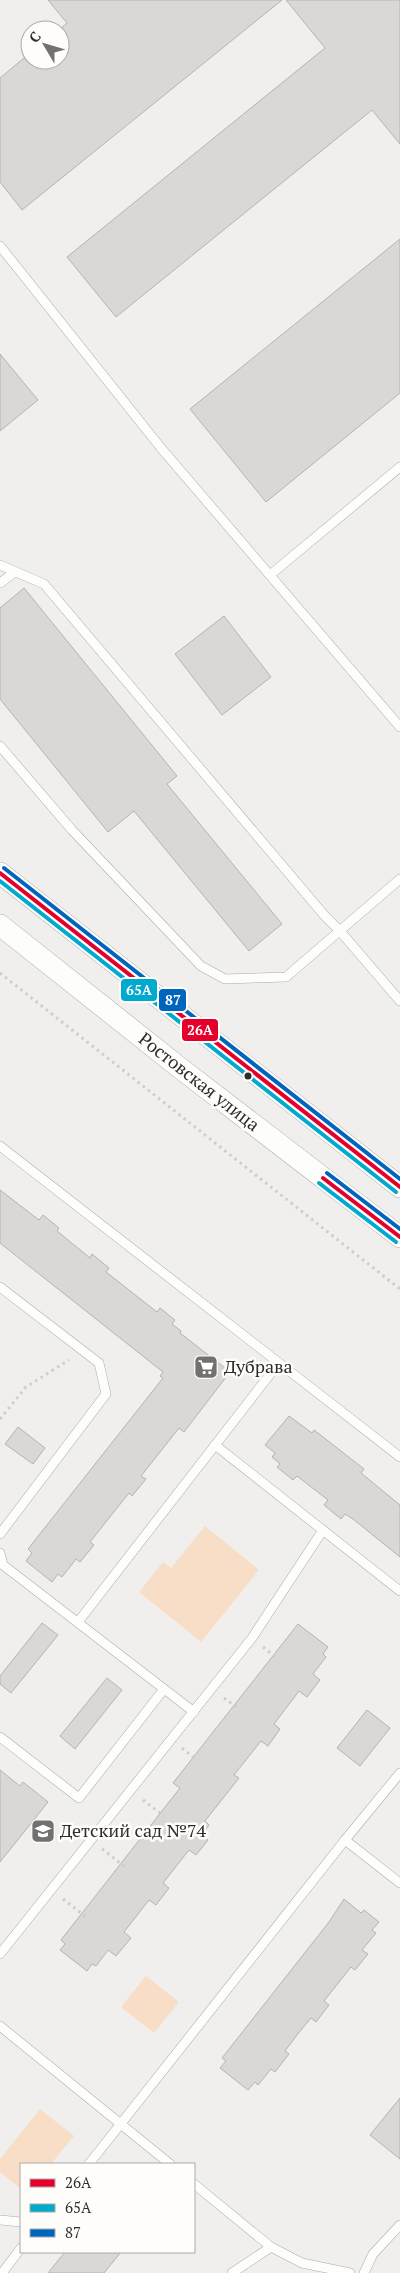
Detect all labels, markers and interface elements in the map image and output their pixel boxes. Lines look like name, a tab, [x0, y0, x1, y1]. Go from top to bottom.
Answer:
north arrow	[20, 20, 70, 70]
text: С	[24, 27, 45, 46]
line badge: 65А	[120, 978, 158, 1002]
text: 65А	[126, 980, 153, 999]
line badge: 87	[158, 988, 187, 1012]
text: 87	[165, 990, 181, 1009]
line badge: 26А	[181, 1018, 219, 1042]
text: 26А	[187, 1020, 214, 1039]
street label: Ростовская улица	[134, 1026, 265, 1136]
unlabelled marker	[243, 1071, 253, 1081]
supermarket icon: Дубрава	[193, 1354, 219, 1380]
place label: Дубрава	[224, 1354, 293, 1378]
school or university icon: Детский сад №74	[30, 1818, 56, 1844]
place label: Детский сад №74	[60, 1818, 207, 1842]
legend	[20, 2163, 195, 2253]
text: 26А	[65, 2172, 92, 2192]
text: 65А	[65, 2197, 92, 2217]
text: 87	[65, 2222, 81, 2242]

